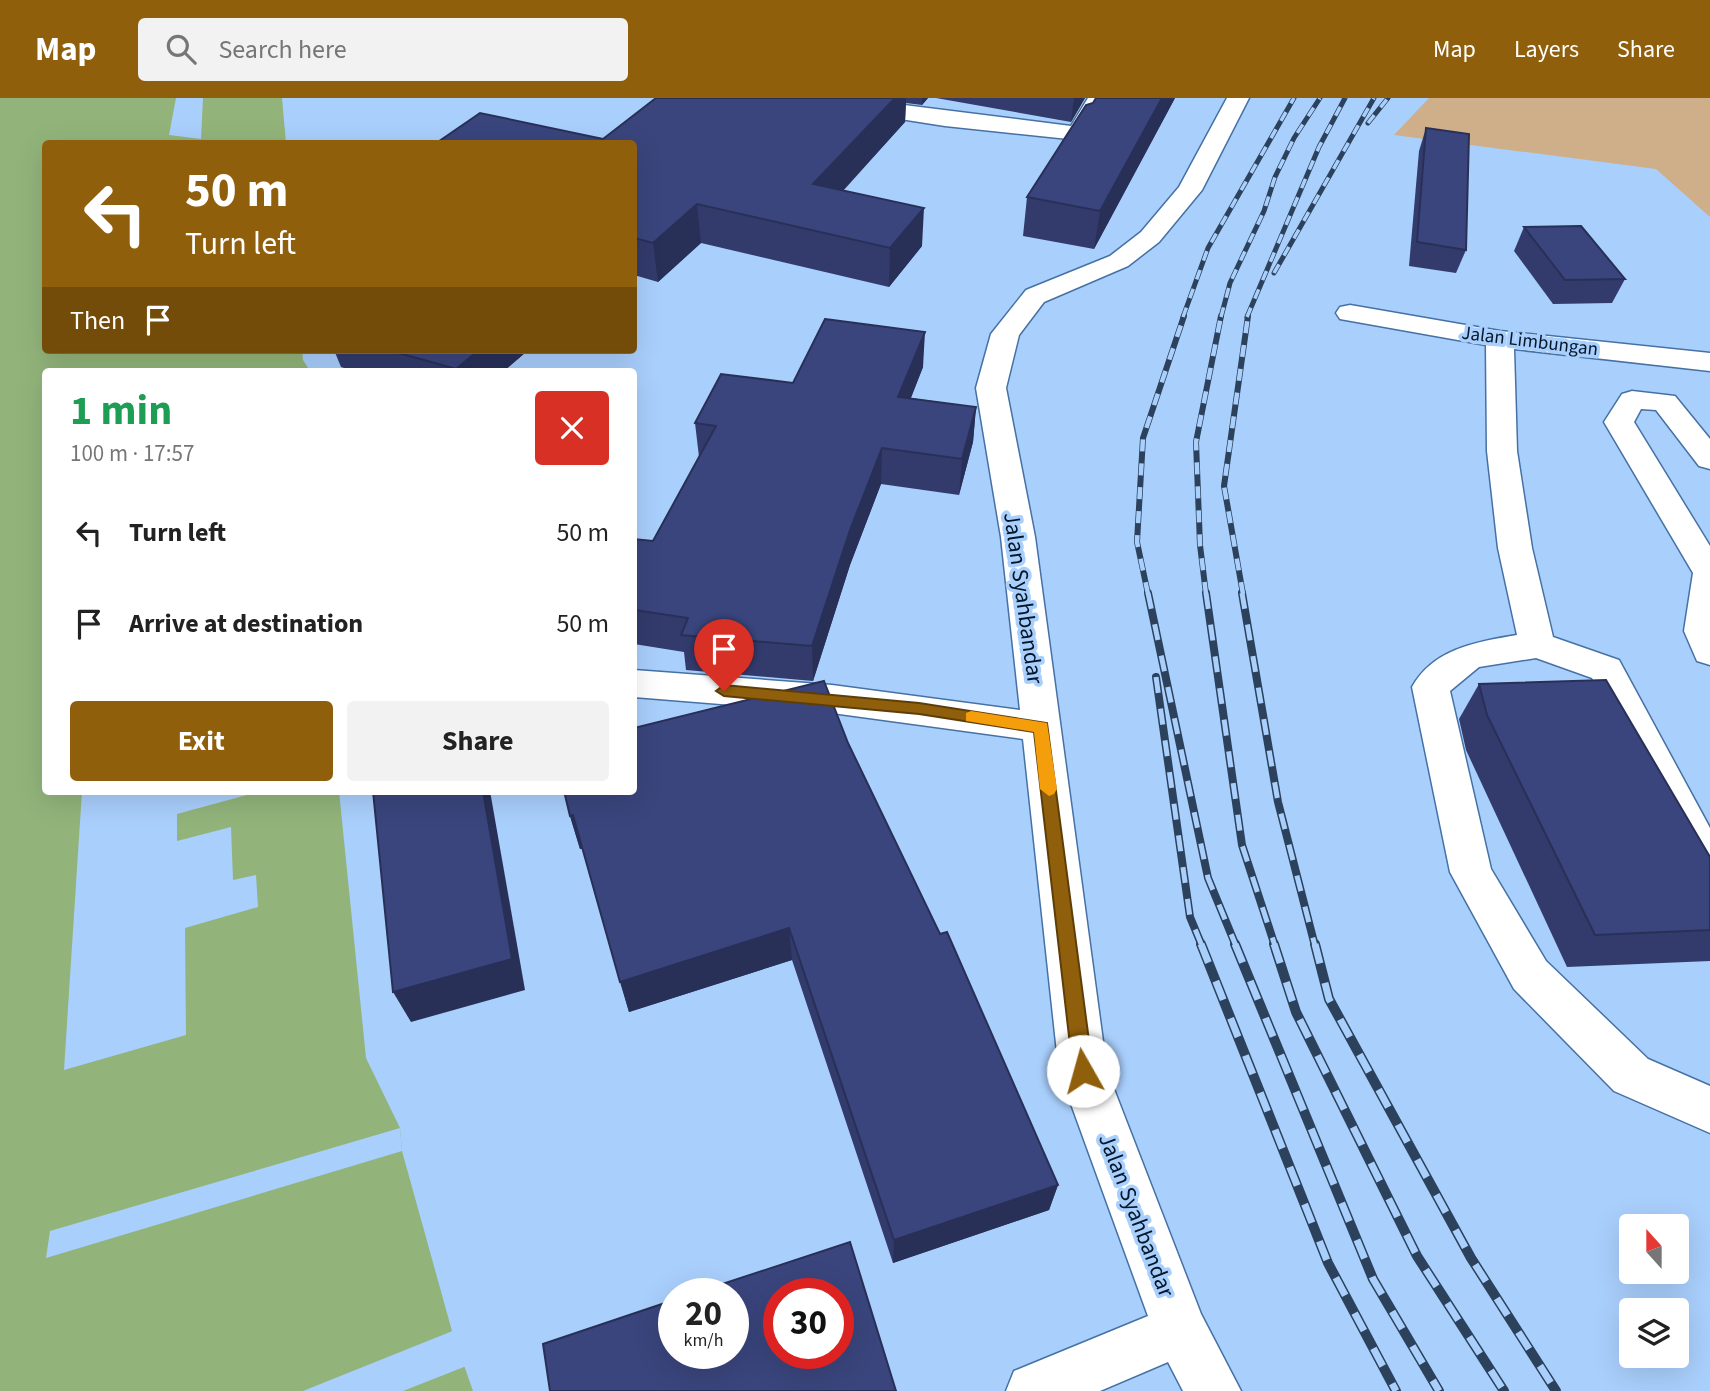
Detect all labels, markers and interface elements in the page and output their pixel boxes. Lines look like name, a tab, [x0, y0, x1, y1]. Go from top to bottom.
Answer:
search box	[138, 18, 628, 81]
text: Map	[35, 26, 96, 73]
icon: search	[162, 30, 200, 68]
text: Search here	[218, 31, 347, 68]
text: Map	[1433, 32, 1476, 67]
text: Layers	[1514, 32, 1579, 67]
text: Share	[1617, 32, 1675, 67]
text: 50 m	[185, 156, 289, 226]
icon: left	[70, 168, 161, 259]
text: Turn left	[185, 221, 296, 267]
icon: arrive	[139, 301, 177, 339]
text: Then	[70, 302, 125, 339]
street label: Jalan Limbungan	[1460, 320, 1600, 363]
text: 1 min	[70, 381, 172, 441]
button: close	[535, 391, 609, 465]
text: 100 m · 17:57	[70, 437, 194, 470]
street label: Jalan Syahbandar	[995, 510, 1052, 687]
icon: left	[70, 514, 108, 552]
text: Turn left	[129, 514, 226, 551]
text: 50 m	[556, 514, 609, 551]
icon: arrive	[70, 605, 108, 643]
text: Arrive at destination	[129, 605, 363, 642]
text: 50 m	[556, 605, 609, 642]
pin	[694, 619, 754, 691]
icon: arrive	[705, 630, 743, 668]
button: Exit	[70, 701, 333, 781]
button: Share	[347, 701, 609, 781]
position arrow	[1046, 1034, 1120, 1108]
street label: Jalan Syahbandar	[1090, 1129, 1183, 1303]
north arrow	[1619, 1214, 1689, 1284]
map controls	[1619, 1214, 1689, 1368]
speed limit sign: 30	[763, 1278, 854, 1369]
text: 20	[685, 1289, 722, 1339]
button: layers	[1619, 1298, 1689, 1368]
text: km/h	[684, 1328, 723, 1353]

